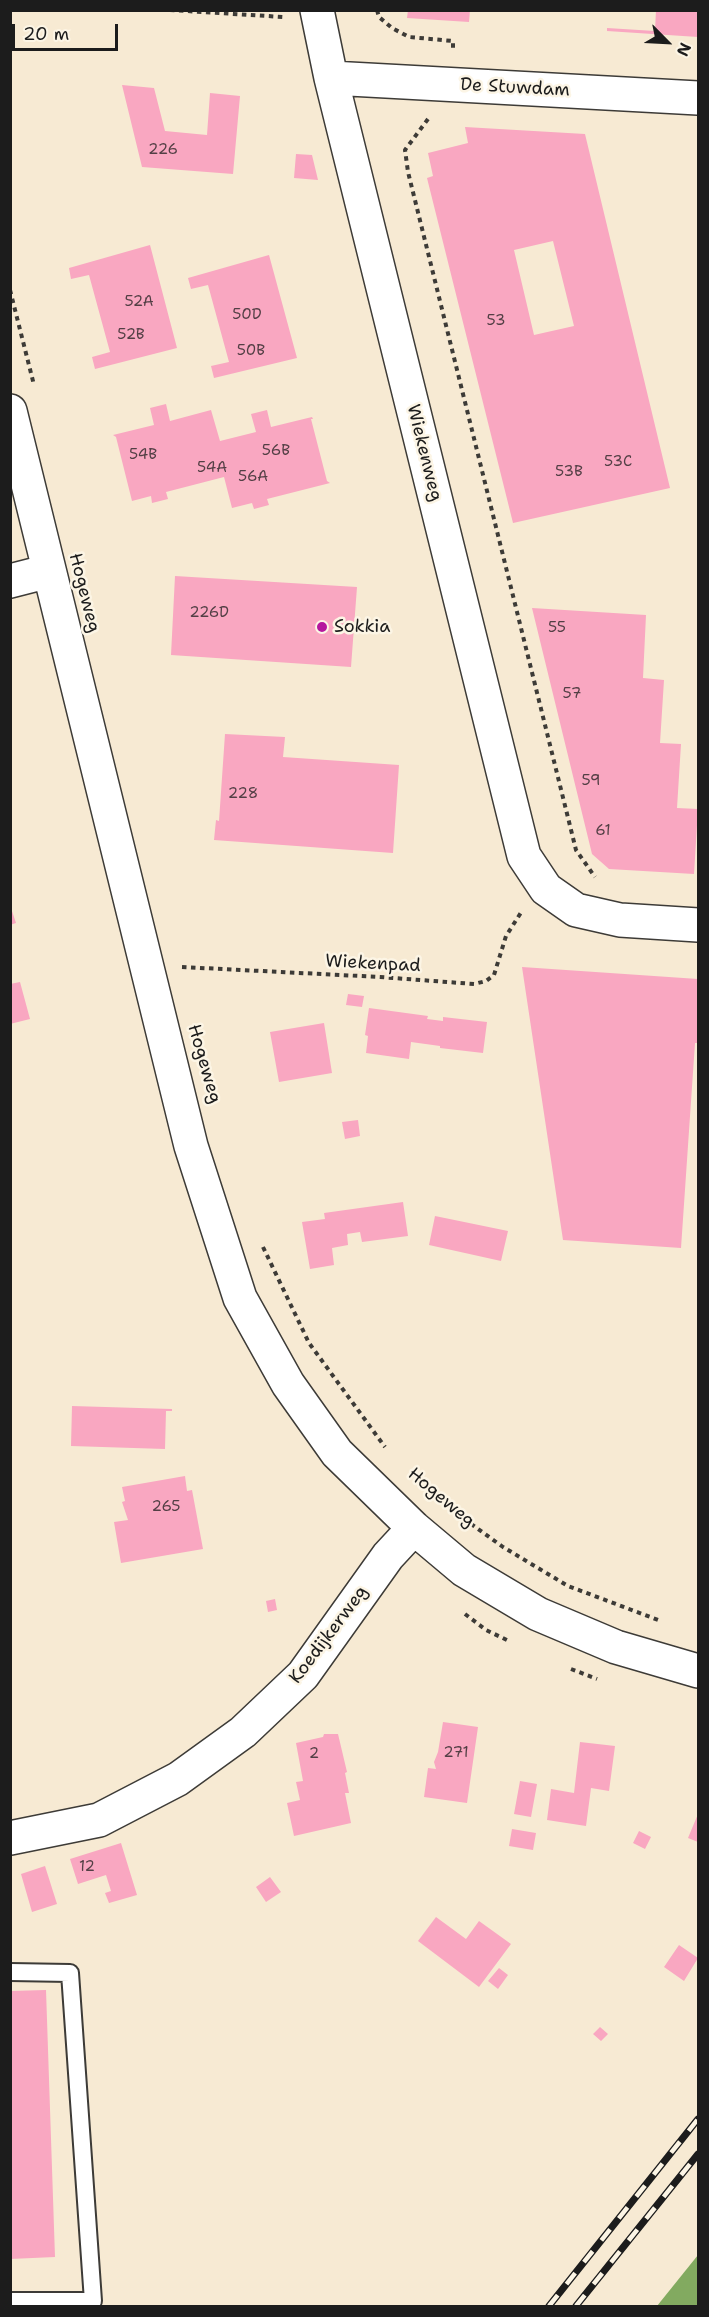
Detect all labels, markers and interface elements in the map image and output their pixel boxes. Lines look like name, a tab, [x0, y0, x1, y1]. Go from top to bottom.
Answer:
scale bar	[15, 12, 122, 50]
north arrow	[637, 12, 697, 72]
text: 20 m	[23, 22, 69, 46]
text: N	[672, 39, 696, 60]
street label: De Stuwdam	[460, 74, 570, 102]
house number: 226	[148, 141, 178, 159]
house number: 52A	[124, 293, 154, 311]
house number: 50D	[232, 306, 262, 324]
house number: 53	[487, 312, 505, 330]
house number: 52B	[117, 326, 145, 344]
house number: 50B	[237, 342, 265, 360]
street label: Wiekenweg	[402, 402, 446, 504]
house number: 56B	[262, 442, 290, 460]
house number: 54B	[129, 446, 157, 464]
house number: 53C	[604, 453, 632, 471]
house number: 54A	[197, 459, 227, 477]
house number: 53B	[555, 463, 583, 481]
house number: 56A	[238, 468, 268, 486]
street label: Hogeweg	[64, 551, 104, 635]
house number: 226D	[189, 604, 229, 622]
place label: Sokkia	[334, 616, 390, 638]
house number: 55	[548, 619, 566, 637]
marker: Sokkia	[315, 620, 329, 634]
house number: 57	[563, 685, 581, 703]
house number: 59	[582, 772, 600, 790]
house number: 228	[228, 785, 258, 803]
house number: 61	[595, 822, 611, 840]
street label: Wiekenpad	[325, 951, 421, 977]
street label: Hogeweg	[182, 1022, 226, 1106]
street label: Hogeweg	[403, 1464, 479, 1532]
house number: 265	[152, 1498, 180, 1516]
street label: Koedijkerweg	[285, 1582, 373, 1688]
house number: 271	[443, 1744, 469, 1762]
house number: 2	[309, 1745, 319, 1763]
house number: 12	[79, 1858, 95, 1876]

